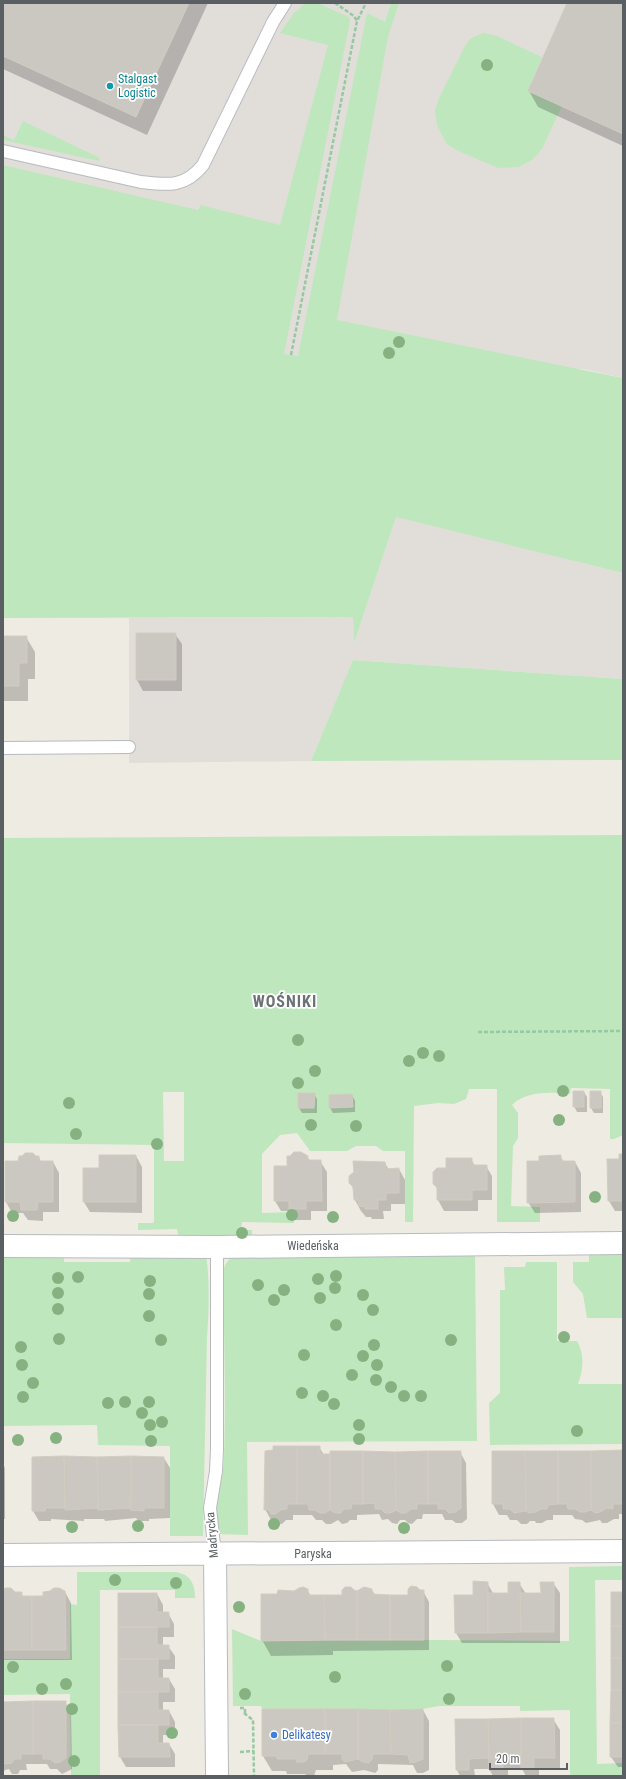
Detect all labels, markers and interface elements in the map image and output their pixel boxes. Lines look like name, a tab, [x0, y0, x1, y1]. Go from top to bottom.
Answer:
place label: Stalgast Logistic	[118, 72, 157, 100]
marker: Stalgast Logistic	[105, 81, 115, 91]
district label: WOŚNIKI	[253, 992, 317, 1011]
street label: Wiedeńska	[287, 1239, 339, 1253]
street label: Madrycka	[203, 1511, 221, 1559]
street label: Paryska	[294, 1547, 332, 1561]
place label: Delikatesy	[282, 1728, 331, 1742]
marker: Delikatesy	[269, 1730, 279, 1740]
scale bar	[490, 1745, 567, 1771]
text: 20 m	[496, 1752, 520, 1766]

